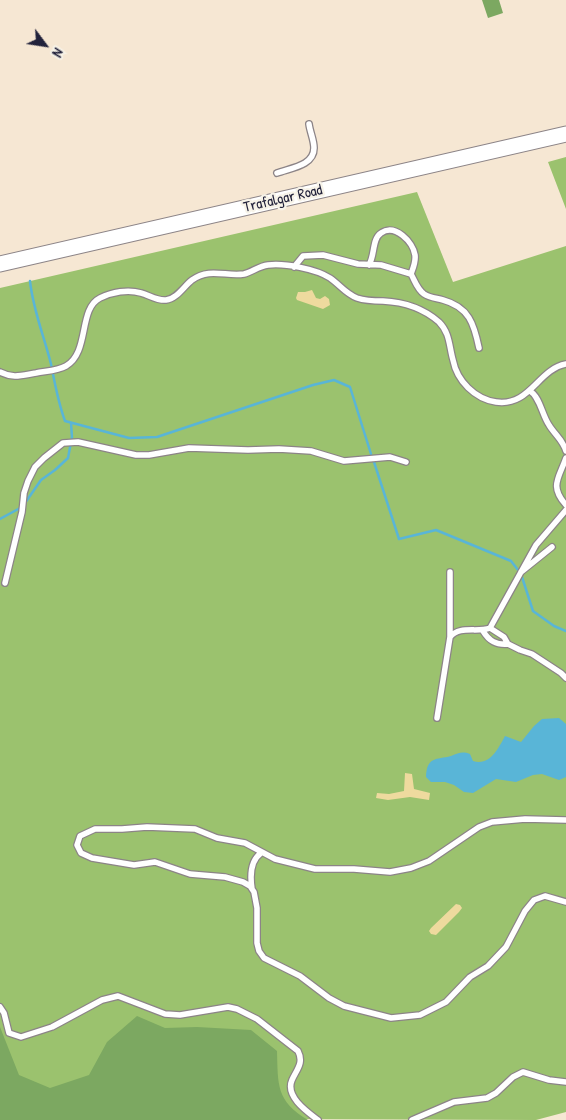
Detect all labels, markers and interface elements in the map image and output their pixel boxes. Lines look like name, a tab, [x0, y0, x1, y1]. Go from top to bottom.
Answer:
north arrow	[20, 20, 70, 70]
text: N	[48, 45, 68, 61]
street label: Trafalgar Road	[242, 181, 324, 217]

